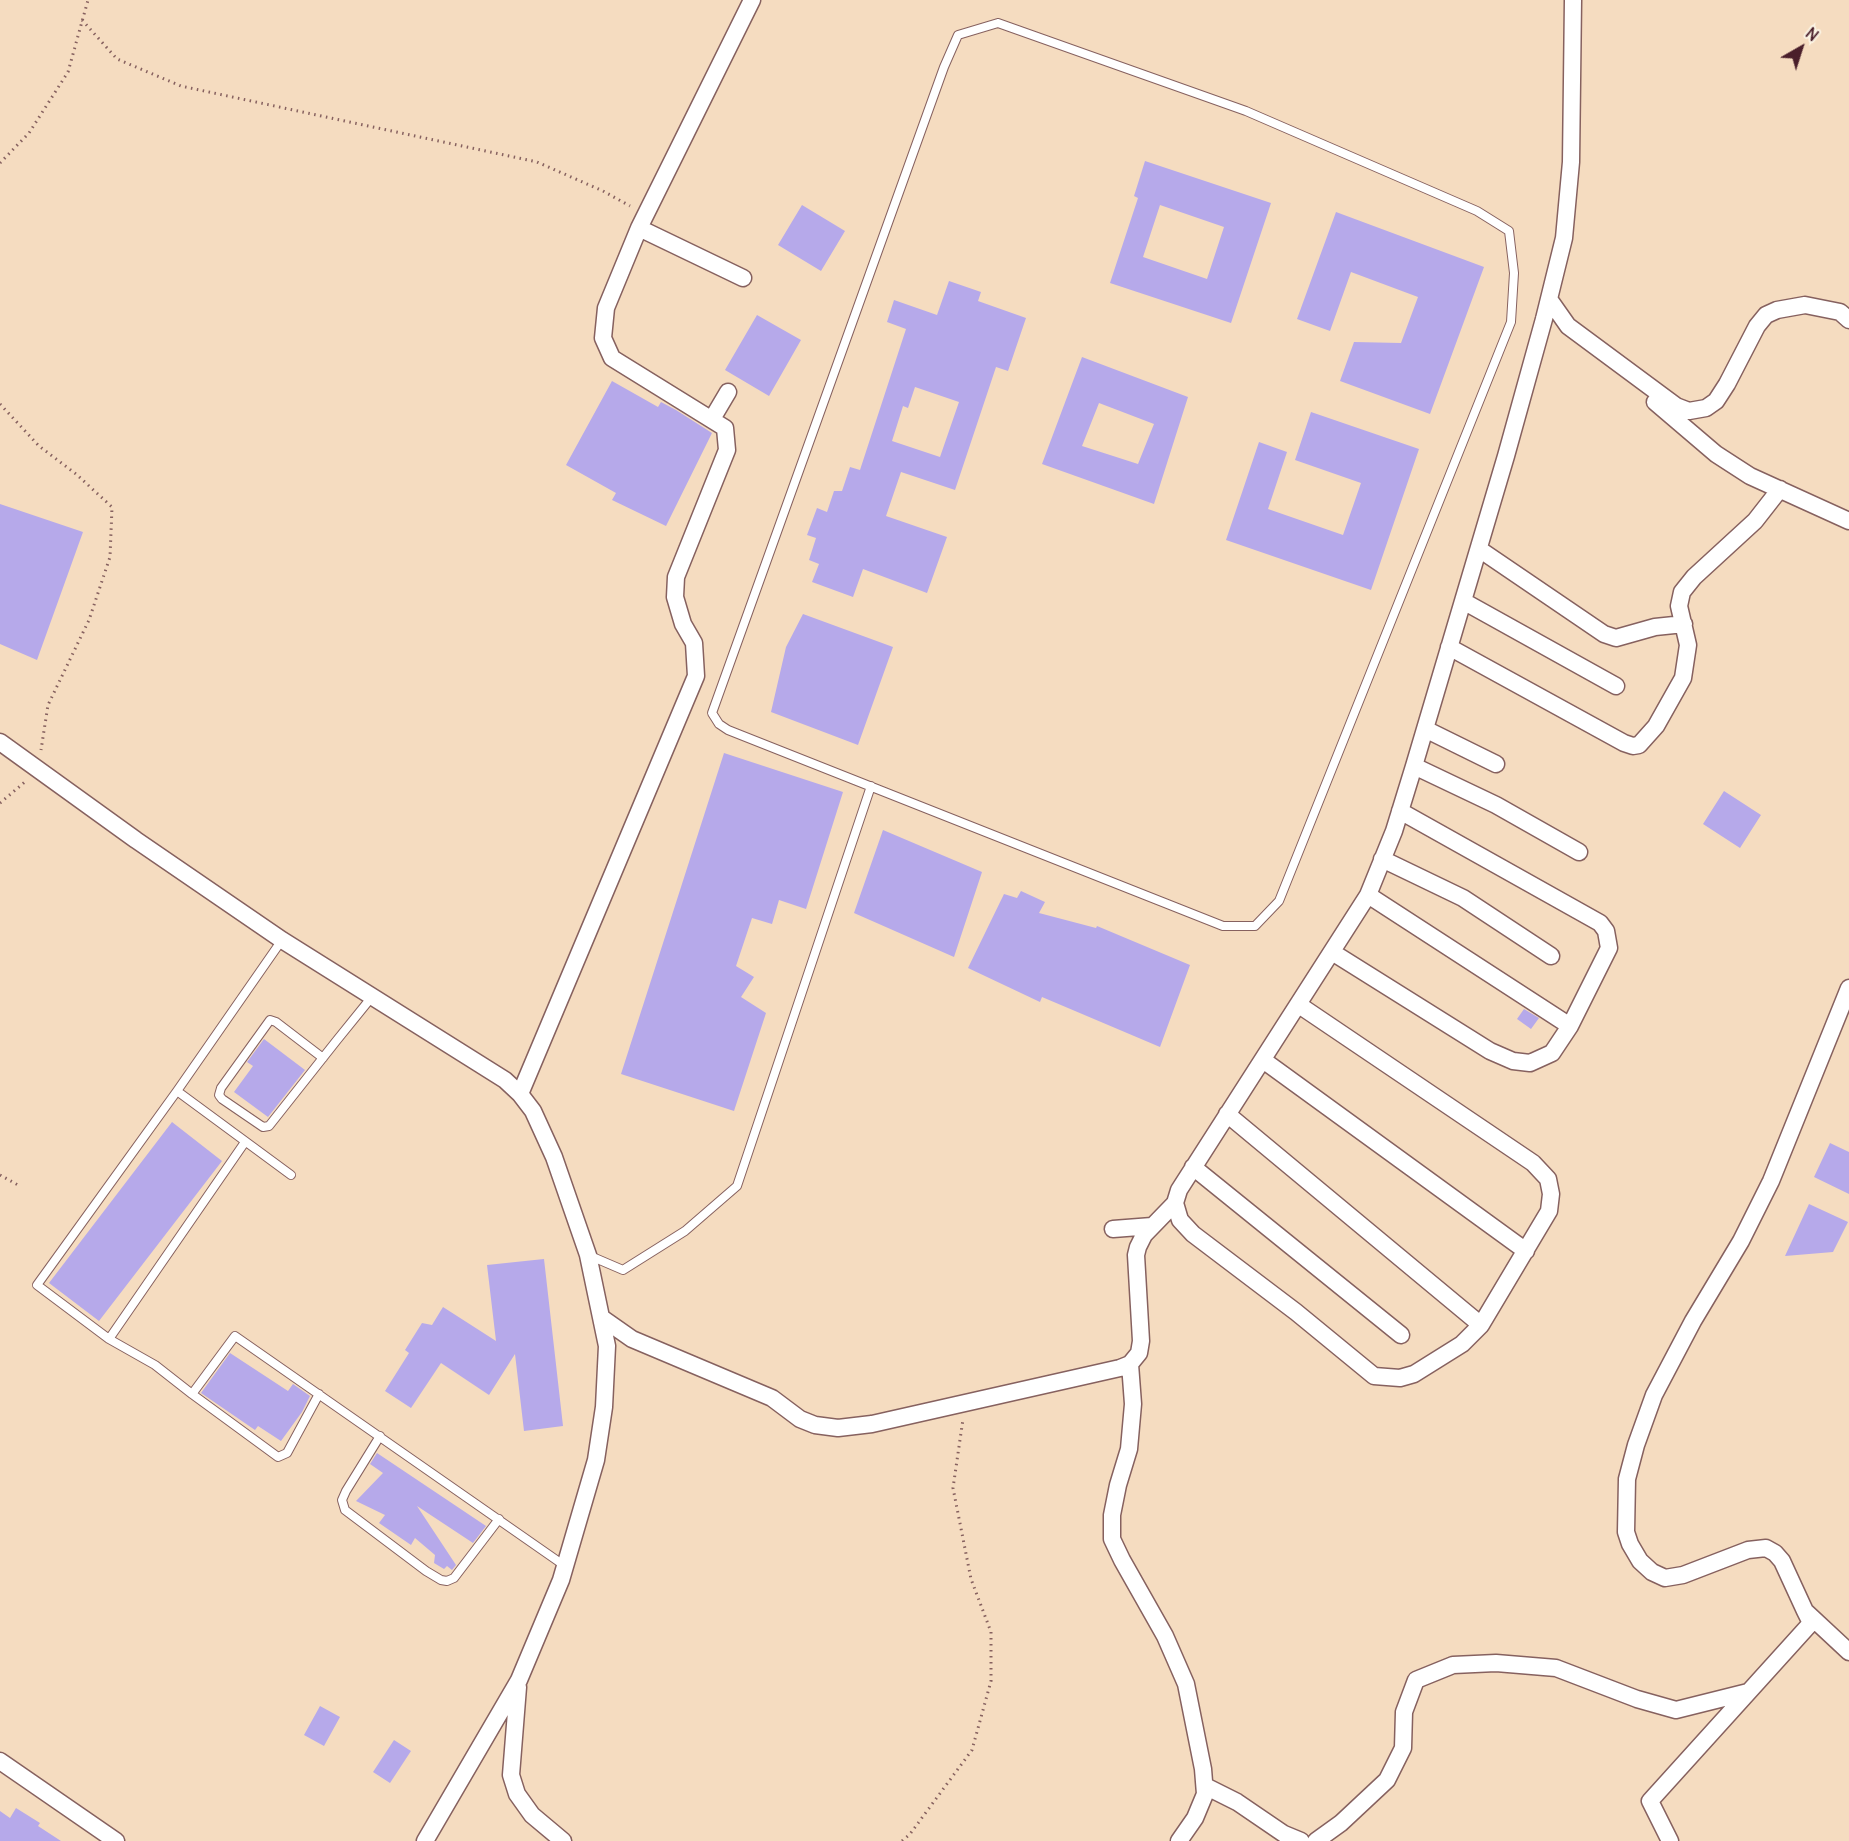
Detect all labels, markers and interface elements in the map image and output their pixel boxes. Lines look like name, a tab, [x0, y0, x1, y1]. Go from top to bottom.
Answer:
north arrow	[1771, 18, 1831, 78]
text: N	[1802, 23, 1823, 45]

